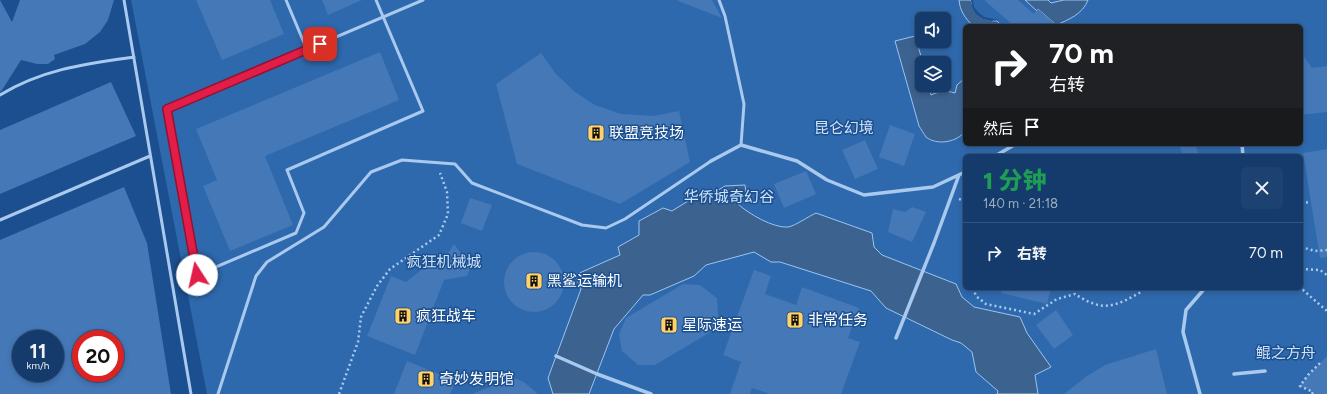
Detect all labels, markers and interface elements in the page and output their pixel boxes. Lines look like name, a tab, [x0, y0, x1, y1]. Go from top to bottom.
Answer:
map controls	[915, 12, 951, 92]
button: sound	[915, 12, 951, 48]
pin	[303, 27, 337, 61]
icon: arrive	[309, 33, 331, 55]
text: 70 m	[1049, 36, 1114, 70]
icon: right	[983, 40, 1035, 92]
button: layers	[915, 56, 951, 92]
text: 右转	[1049, 74, 1085, 96]
icon: arrive	[1021, 116, 1043, 138]
park label: 昆仑幻境	[814, 119, 874, 137]
text: 然后	[983, 120, 1013, 138]
building icon: 联盟竞技场	[586, 123, 606, 143]
place label: 联盟竞技场	[609, 124, 684, 142]
text: 1 分钟	[983, 166, 1047, 195]
button: close	[1241, 167, 1283, 209]
park label: 华侨城奇幻谷	[684, 188, 774, 206]
text: 140 m · 21:18	[983, 196, 1058, 211]
icon: right	[983, 242, 1005, 264]
text: 70 m	[1249, 244, 1283, 262]
text: 右转	[1017, 245, 1047, 263]
park label: 疯狂机械城	[406, 253, 482, 271]
position arrow	[176, 254, 218, 296]
building icon: 黑鲨运输机	[524, 271, 544, 291]
place label: 黑鲨运输机	[547, 272, 622, 290]
building icon: 疯狂战车	[393, 306, 413, 326]
place label: 疯狂战车	[416, 307, 476, 325]
building icon: 非常任务	[785, 310, 805, 330]
place label: 非常任务	[808, 311, 868, 329]
building icon: 星际速运	[659, 315, 679, 335]
place label: 星际速运	[682, 316, 742, 334]
speed limit sign: 20	[72, 330, 124, 382]
text: 11	[30, 339, 46, 363]
park label: 鲲之方舟	[1256, 344, 1316, 362]
text: km/h	[27, 359, 49, 372]
building icon: 奇妙发明馆	[416, 369, 436, 389]
place label: 奇妙发明馆	[439, 370, 514, 388]

